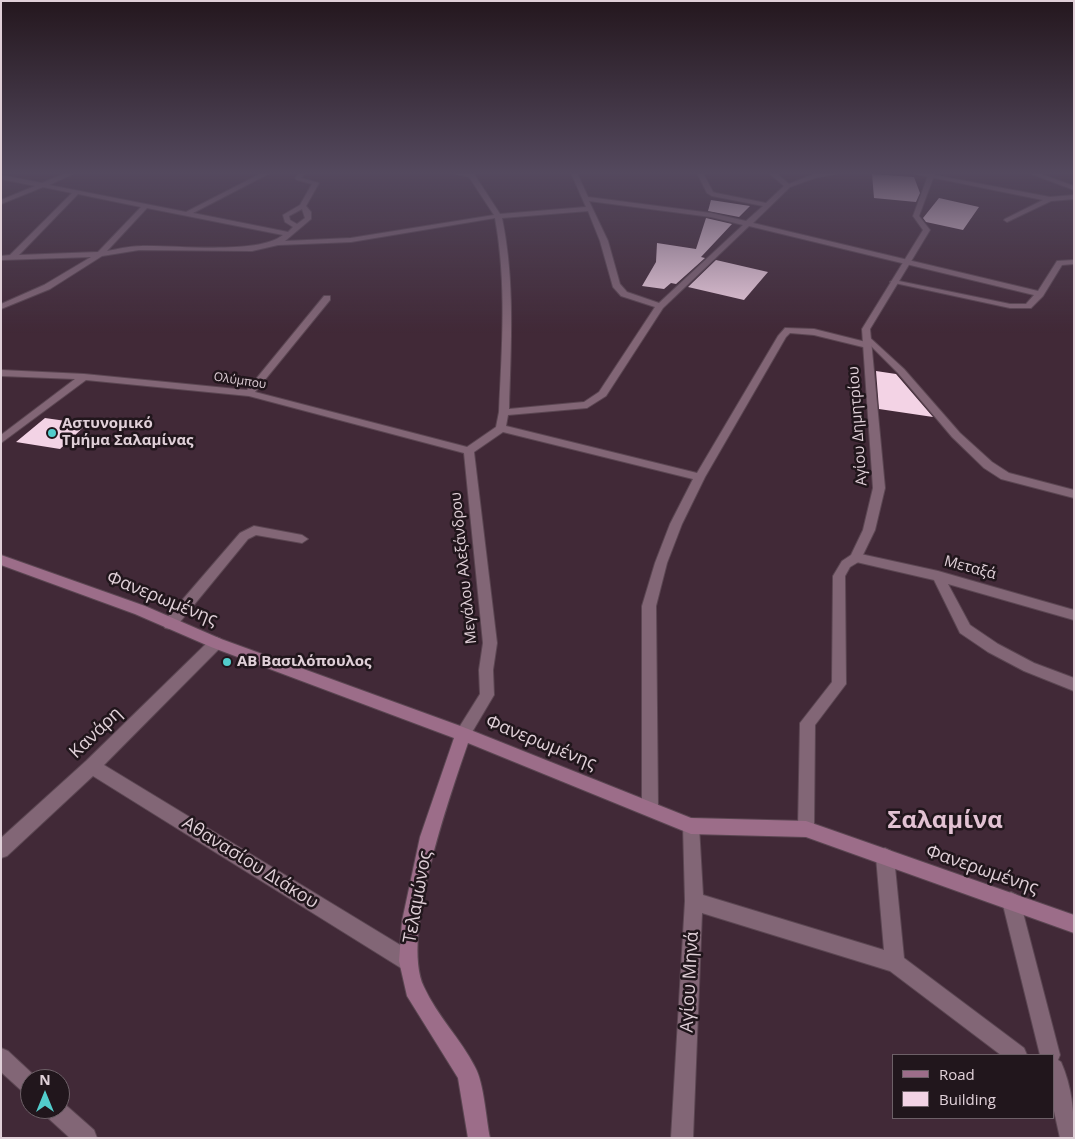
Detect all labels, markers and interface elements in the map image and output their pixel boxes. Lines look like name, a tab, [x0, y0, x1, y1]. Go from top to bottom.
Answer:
street label: Αγίου Δημητρίου	[845, 365, 871, 487]
street label: Ολύμπου	[213, 370, 267, 392]
place label: Αστυνομικό Τμήμα Σαλαμίνας	[62, 415, 194, 450]
marker: Αστυνομικό Τμήμα Σαλαμίνας	[46, 427, 58, 439]
street label: Μεγάλου Αλεξάνδρου	[447, 491, 481, 645]
street label: Μεταξά	[942, 552, 998, 584]
street label: Φανερωμένης	[103, 567, 221, 631]
place label: ΑΒ Βασιλόπουλος	[237, 653, 372, 671]
marker: ΑΒ Βασιλόπουλος	[221, 656, 233, 668]
street label: Κανάρη	[65, 703, 127, 763]
street label: Φανερωμένης	[482, 711, 600, 775]
district label: Σαλαμίνα	[887, 807, 1003, 835]
street label: Αθανασίου Διάκου	[178, 812, 322, 914]
street label: Φανερωμένης	[923, 841, 1041, 899]
street label: Τελαμώνος	[399, 849, 437, 945]
street label: Αγίου Μηνά	[677, 931, 703, 1033]
legend	[892, 1054, 1055, 1119]
text: Road	[939, 1064, 975, 1084]
north arrow	[20, 1069, 70, 1119]
text: N	[39, 1070, 51, 1089]
text: Building	[939, 1089, 996, 1109]

